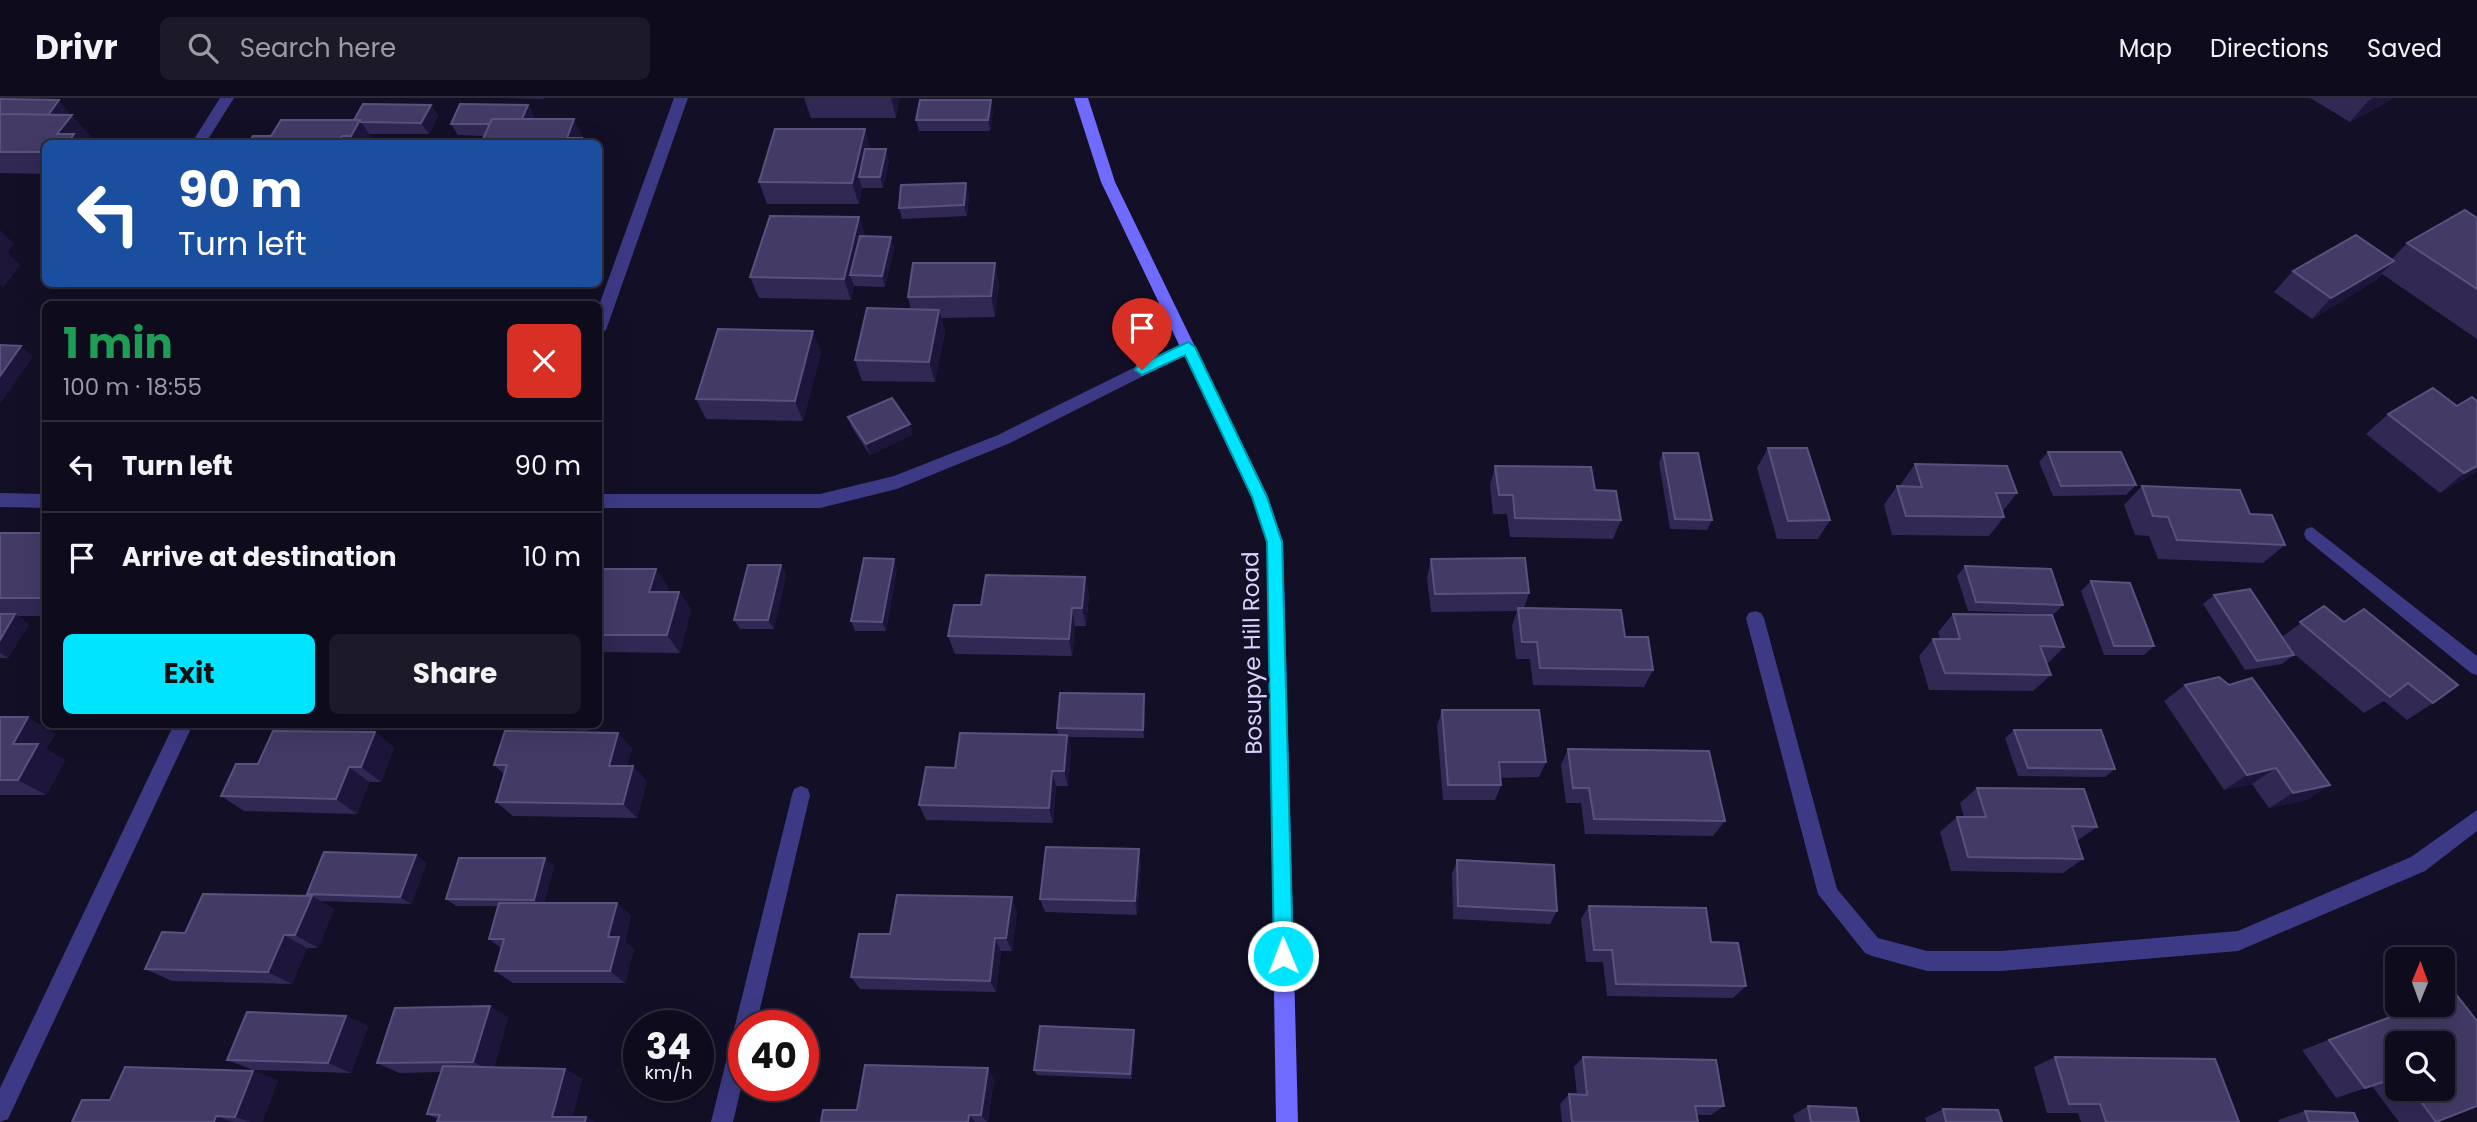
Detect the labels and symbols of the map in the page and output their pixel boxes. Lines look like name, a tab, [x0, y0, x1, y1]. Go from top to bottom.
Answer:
pin	[1112, 298, 1172, 370]
street label: Bosupye Hill Road	[1234, 551, 1270, 755]
position arrow	[1246, 919, 1320, 993]
north arrow	[2385, 947, 2455, 1017]
speed limit sign: 40	[728, 1010, 819, 1101]

